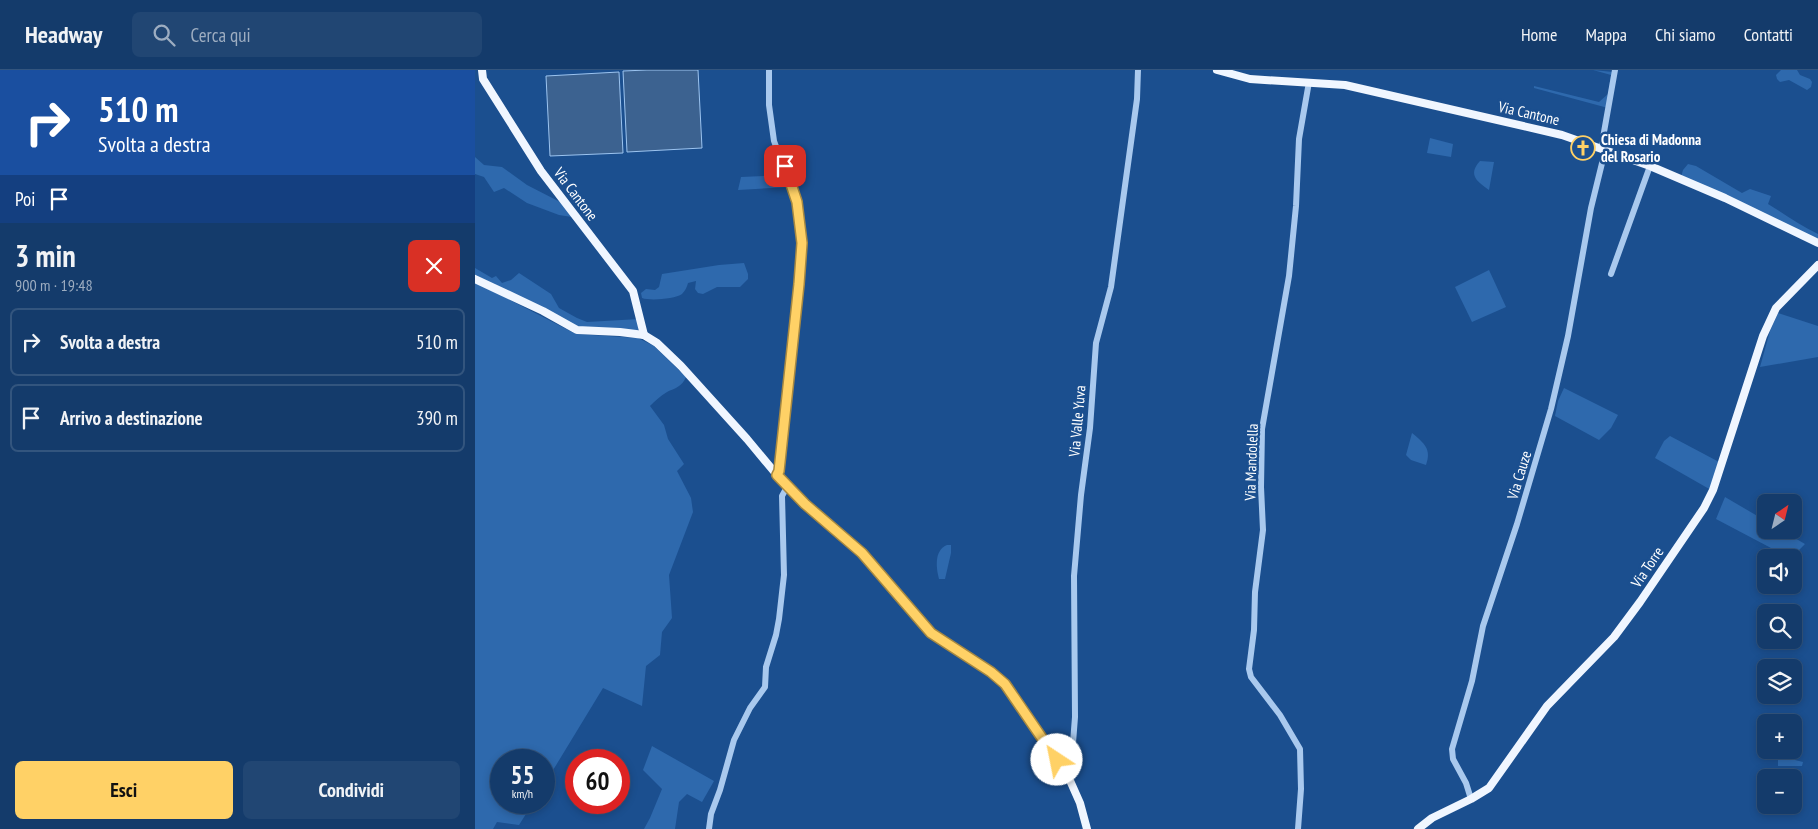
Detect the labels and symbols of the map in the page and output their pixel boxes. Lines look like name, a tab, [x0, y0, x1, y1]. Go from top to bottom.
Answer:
street label: Via Cantone	[1496, 97, 1561, 129]
place label: Chiesa di Madonna del Rosario	[1601, 130, 1701, 166]
church icon: Chiesa di Madonna del Rosario	[1570, 135, 1596, 161]
pin	[764, 145, 806, 187]
street label: Via Cantone	[549, 163, 602, 224]
street label: Via Valle Yuva	[1064, 384, 1090, 459]
street label: Via Mandolella	[1240, 423, 1262, 502]
street label: Via Cauze	[1502, 448, 1535, 503]
north arrow	[1757, 494, 1803, 539]
street label: Via Torre	[1626, 543, 1667, 592]
position arrow	[1030, 733, 1082, 785]
speed limit sign: 60	[565, 749, 630, 814]

